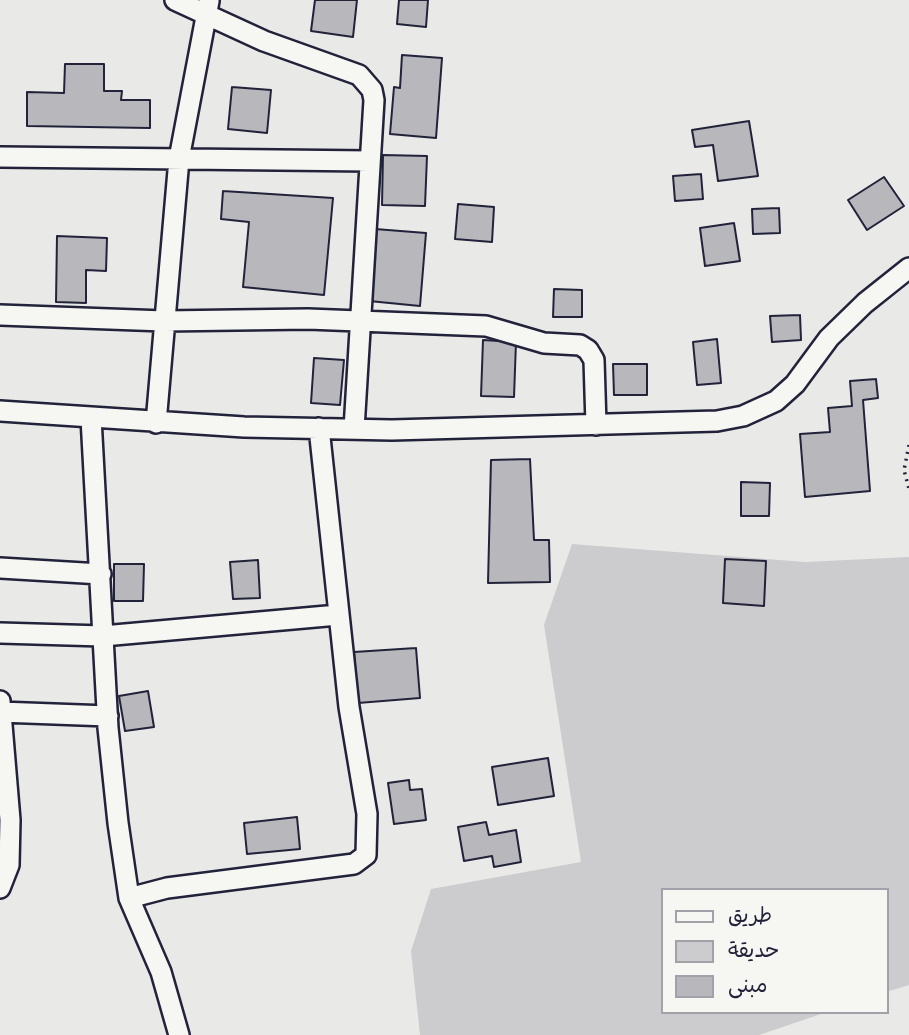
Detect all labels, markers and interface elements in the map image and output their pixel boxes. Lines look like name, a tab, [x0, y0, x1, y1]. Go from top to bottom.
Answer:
legend	[660, 888, 888, 1014]
text: طريق	[728, 902, 772, 929]
text: حديقة	[728, 937, 779, 964]
text: مبنى	[728, 972, 767, 999]

